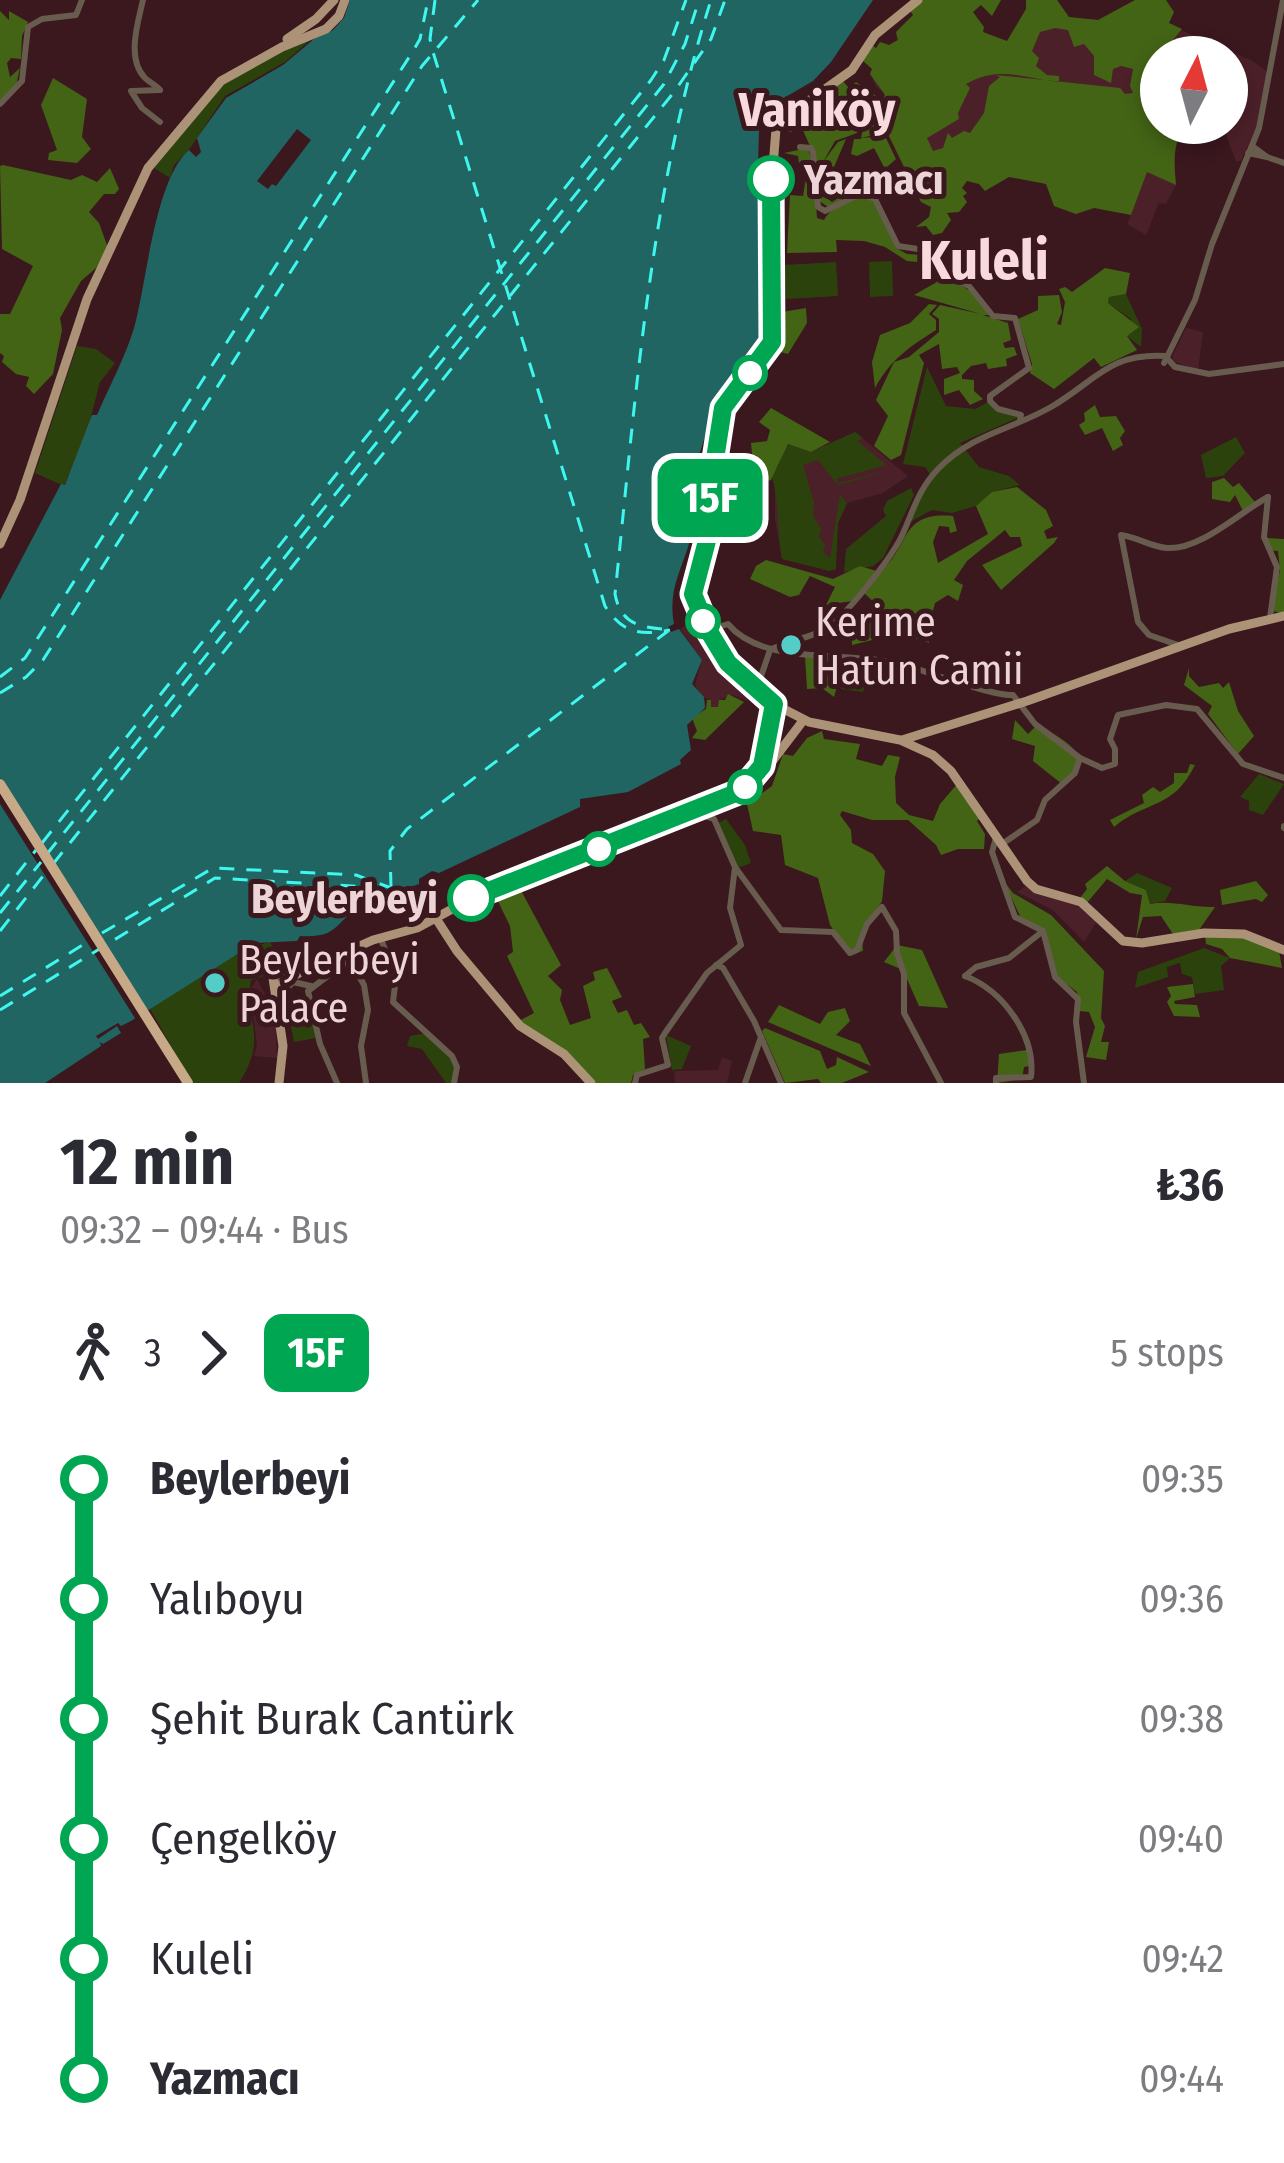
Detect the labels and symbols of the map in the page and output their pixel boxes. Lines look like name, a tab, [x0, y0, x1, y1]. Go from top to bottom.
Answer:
north arrow	[1140, 36, 1248, 144]
district label: Vaniköy	[738, 81, 896, 139]
place label: Yazmacı	[803, 155, 944, 205]
marker: Yazmacı	[749, 157, 793, 201]
district label: Kuleli	[919, 229, 1049, 293]
unlabelled marker	[734, 357, 766, 389]
line badge: 15F	[641, 459, 779, 537]
place label: Kerime Hatun Camii	[815, 597, 1024, 695]
unlabelled marker	[687, 605, 719, 637]
marker: Kerime Hatun Camii	[778, 632, 804, 658]
unlabelled marker	[729, 771, 761, 803]
unlabelled marker	[583, 833, 615, 865]
place label: Beylerbeyi	[251, 874, 438, 924]
marker: Beylerbeyi	[449, 876, 493, 920]
place label: Beylerbeyi Palace	[239, 935, 420, 1033]
marker: Beylerbeyi Palace	[202, 970, 228, 996]

